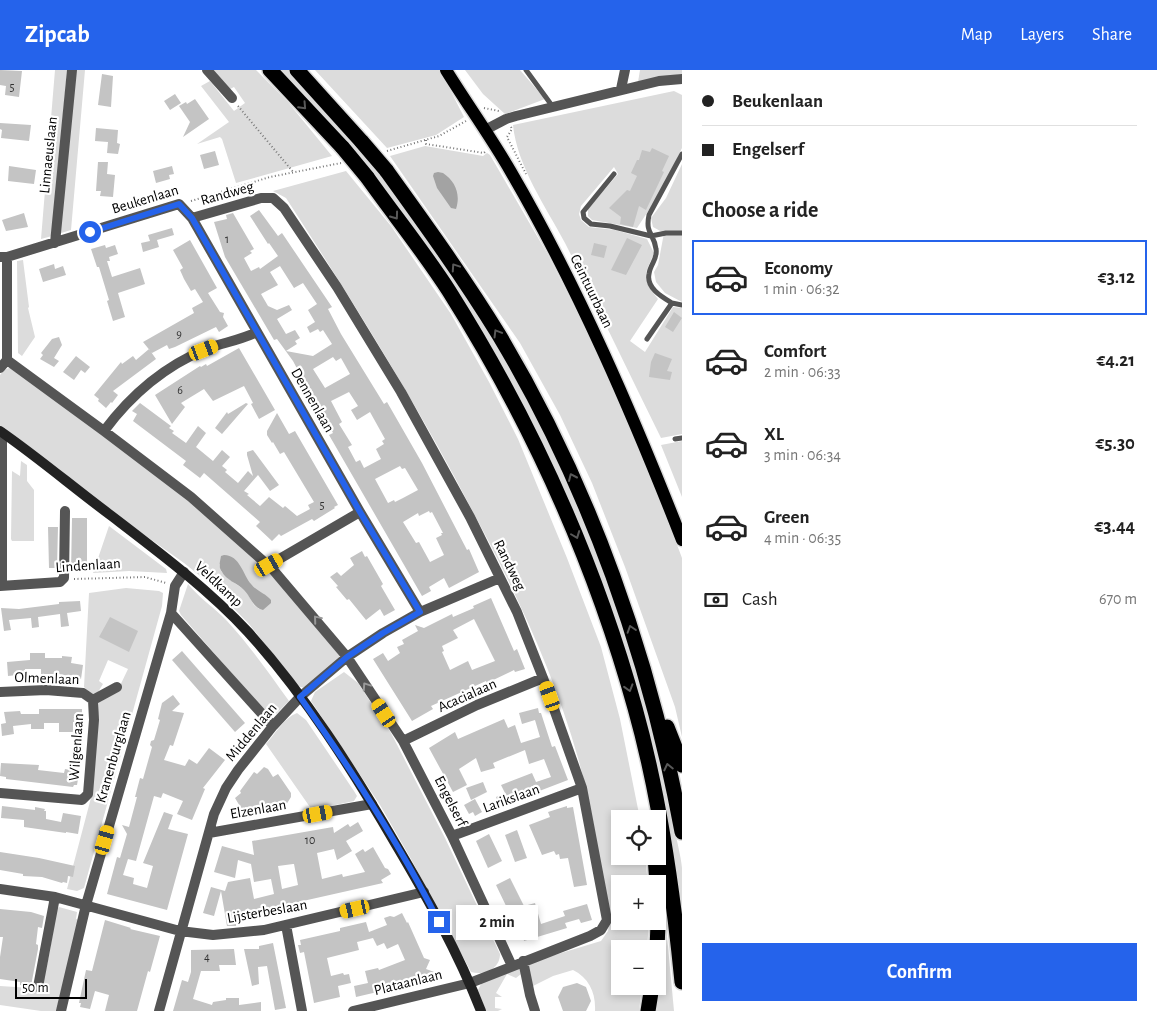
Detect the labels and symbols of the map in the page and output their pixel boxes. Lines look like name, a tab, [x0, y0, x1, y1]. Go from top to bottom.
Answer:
house number: 5	[9, 81, 15, 93]
one-way arrow	[297, 100, 306, 109]
street label: Linnaeuslaan	[37, 116, 60, 194]
street label: Randweg	[199, 179, 256, 208]
street label: Beukenlaan	[110, 182, 180, 217]
one-way arrow	[389, 210, 398, 220]
route start	[79, 221, 101, 243]
house number: 1	[225, 233, 229, 245]
street label: Ceintuurbaan	[567, 252, 616, 330]
one-way arrow	[452, 264, 461, 273]
house number: 9	[176, 328, 182, 340]
one-way arrow	[494, 330, 504, 339]
car	[187, 338, 220, 362]
street label: Dennenlaan	[288, 365, 337, 435]
house number: 6	[177, 384, 183, 396]
one-way arrow	[568, 473, 579, 482]
house number: 5	[319, 499, 325, 511]
one-way arrow	[570, 530, 580, 538]
street label: Randweg	[491, 538, 528, 594]
car	[252, 551, 285, 579]
street label: Lindenlaan	[55, 556, 121, 575]
street label: Veldkamp	[192, 559, 245, 610]
one-way arrow	[313, 616, 322, 625]
one-way arrow	[627, 625, 637, 633]
street label: Olmenlaan	[14, 670, 80, 687]
street label: Acacialaan	[436, 676, 499, 715]
car	[538, 679, 561, 713]
one-way arrow	[363, 682, 373, 691]
one-way arrow	[624, 683, 634, 692]
car	[369, 696, 398, 730]
street label: Middenlaan	[223, 700, 280, 764]
street label: Kranenburglaan	[93, 710, 134, 805]
street label: Wilgenlaan	[67, 713, 86, 781]
one-way arrow	[664, 763, 674, 772]
street label: Engelserf	[431, 773, 470, 830]
street label: Larikslaan	[481, 781, 541, 816]
street label: Elzenlaan	[229, 797, 287, 822]
car	[301, 804, 334, 824]
car	[93, 824, 116, 856]
house number: 10	[305, 834, 315, 846]
street label: Lijsterbeslaan	[226, 897, 308, 926]
car	[338, 898, 371, 920]
callout: 2 min	[456, 904, 539, 940]
route end	[428, 911, 450, 933]
house number: 4	[204, 951, 210, 963]
street label: Plataanlaan	[372, 967, 444, 998]
scale bar	[15, 976, 88, 999]

